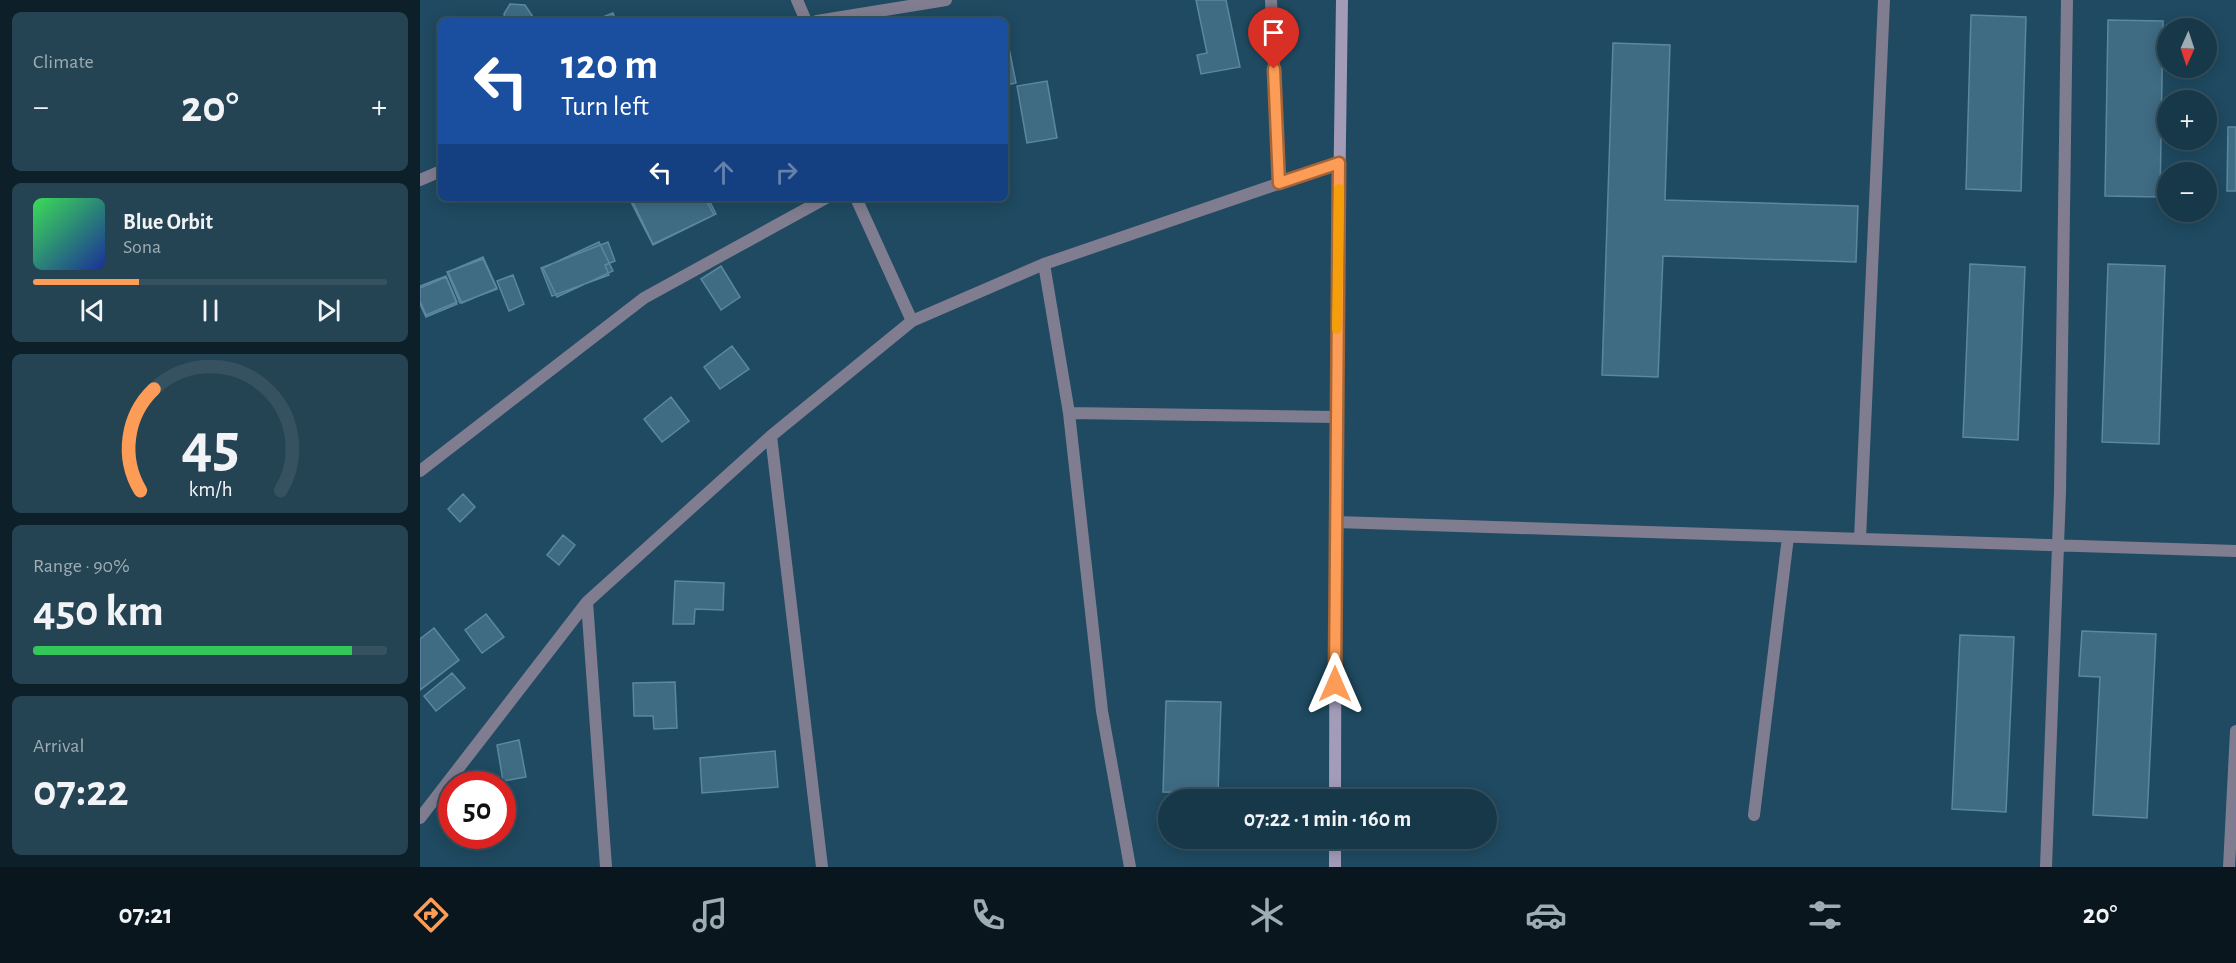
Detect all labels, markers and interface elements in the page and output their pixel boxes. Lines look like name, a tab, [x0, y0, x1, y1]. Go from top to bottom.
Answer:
pin	[1248, 7, 1299, 69]
icon: arrive	[1257, 16, 1290, 49]
north arrow	[2157, 18, 2217, 78]
map controls	[2157, 18, 2217, 222]
icon: left	[462, 42, 540, 120]
text: 120 m	[561, 44, 658, 86]
text: Climate	[33, 52, 94, 72]
text: 20°	[181, 85, 239, 130]
button: +	[2157, 90, 2217, 150]
text: −	[33, 91, 49, 124]
text: +	[371, 91, 387, 124]
text: Turn left	[561, 93, 649, 120]
icon: left	[644, 156, 677, 189]
icon: ahead	[707, 156, 740, 189]
icon: right	[770, 156, 803, 189]
button: −	[2157, 162, 2217, 222]
text: Blue Orbit	[123, 211, 213, 233]
text: Sona	[123, 237, 161, 257]
icon: previous	[76, 294, 109, 327]
icon: pause	[194, 294, 227, 327]
icon: next	[312, 294, 345, 327]
text: 45	[181, 415, 239, 477]
text: km/h	[188, 479, 232, 500]
text: Range · 90%	[33, 556, 130, 576]
text: 450 km	[33, 589, 164, 634]
position arrow	[1303, 652, 1367, 716]
text: Arrival	[33, 736, 84, 756]
text: 07:22	[33, 769, 129, 814]
speed limit sign: 50	[438, 771, 516, 849]
text: 07:22 · 1 min · 160 m	[1244, 808, 1411, 830]
icon: directions	[410, 894, 452, 936]
icon: music	[689, 894, 731, 936]
icon: phone	[967, 894, 1009, 936]
icon: climate	[1246, 894, 1288, 936]
icon: car	[1525, 894, 1567, 936]
icon: filters	[1804, 894, 1846, 936]
text: 07:21	[118, 901, 173, 928]
text: 20°	[2083, 901, 2118, 928]

